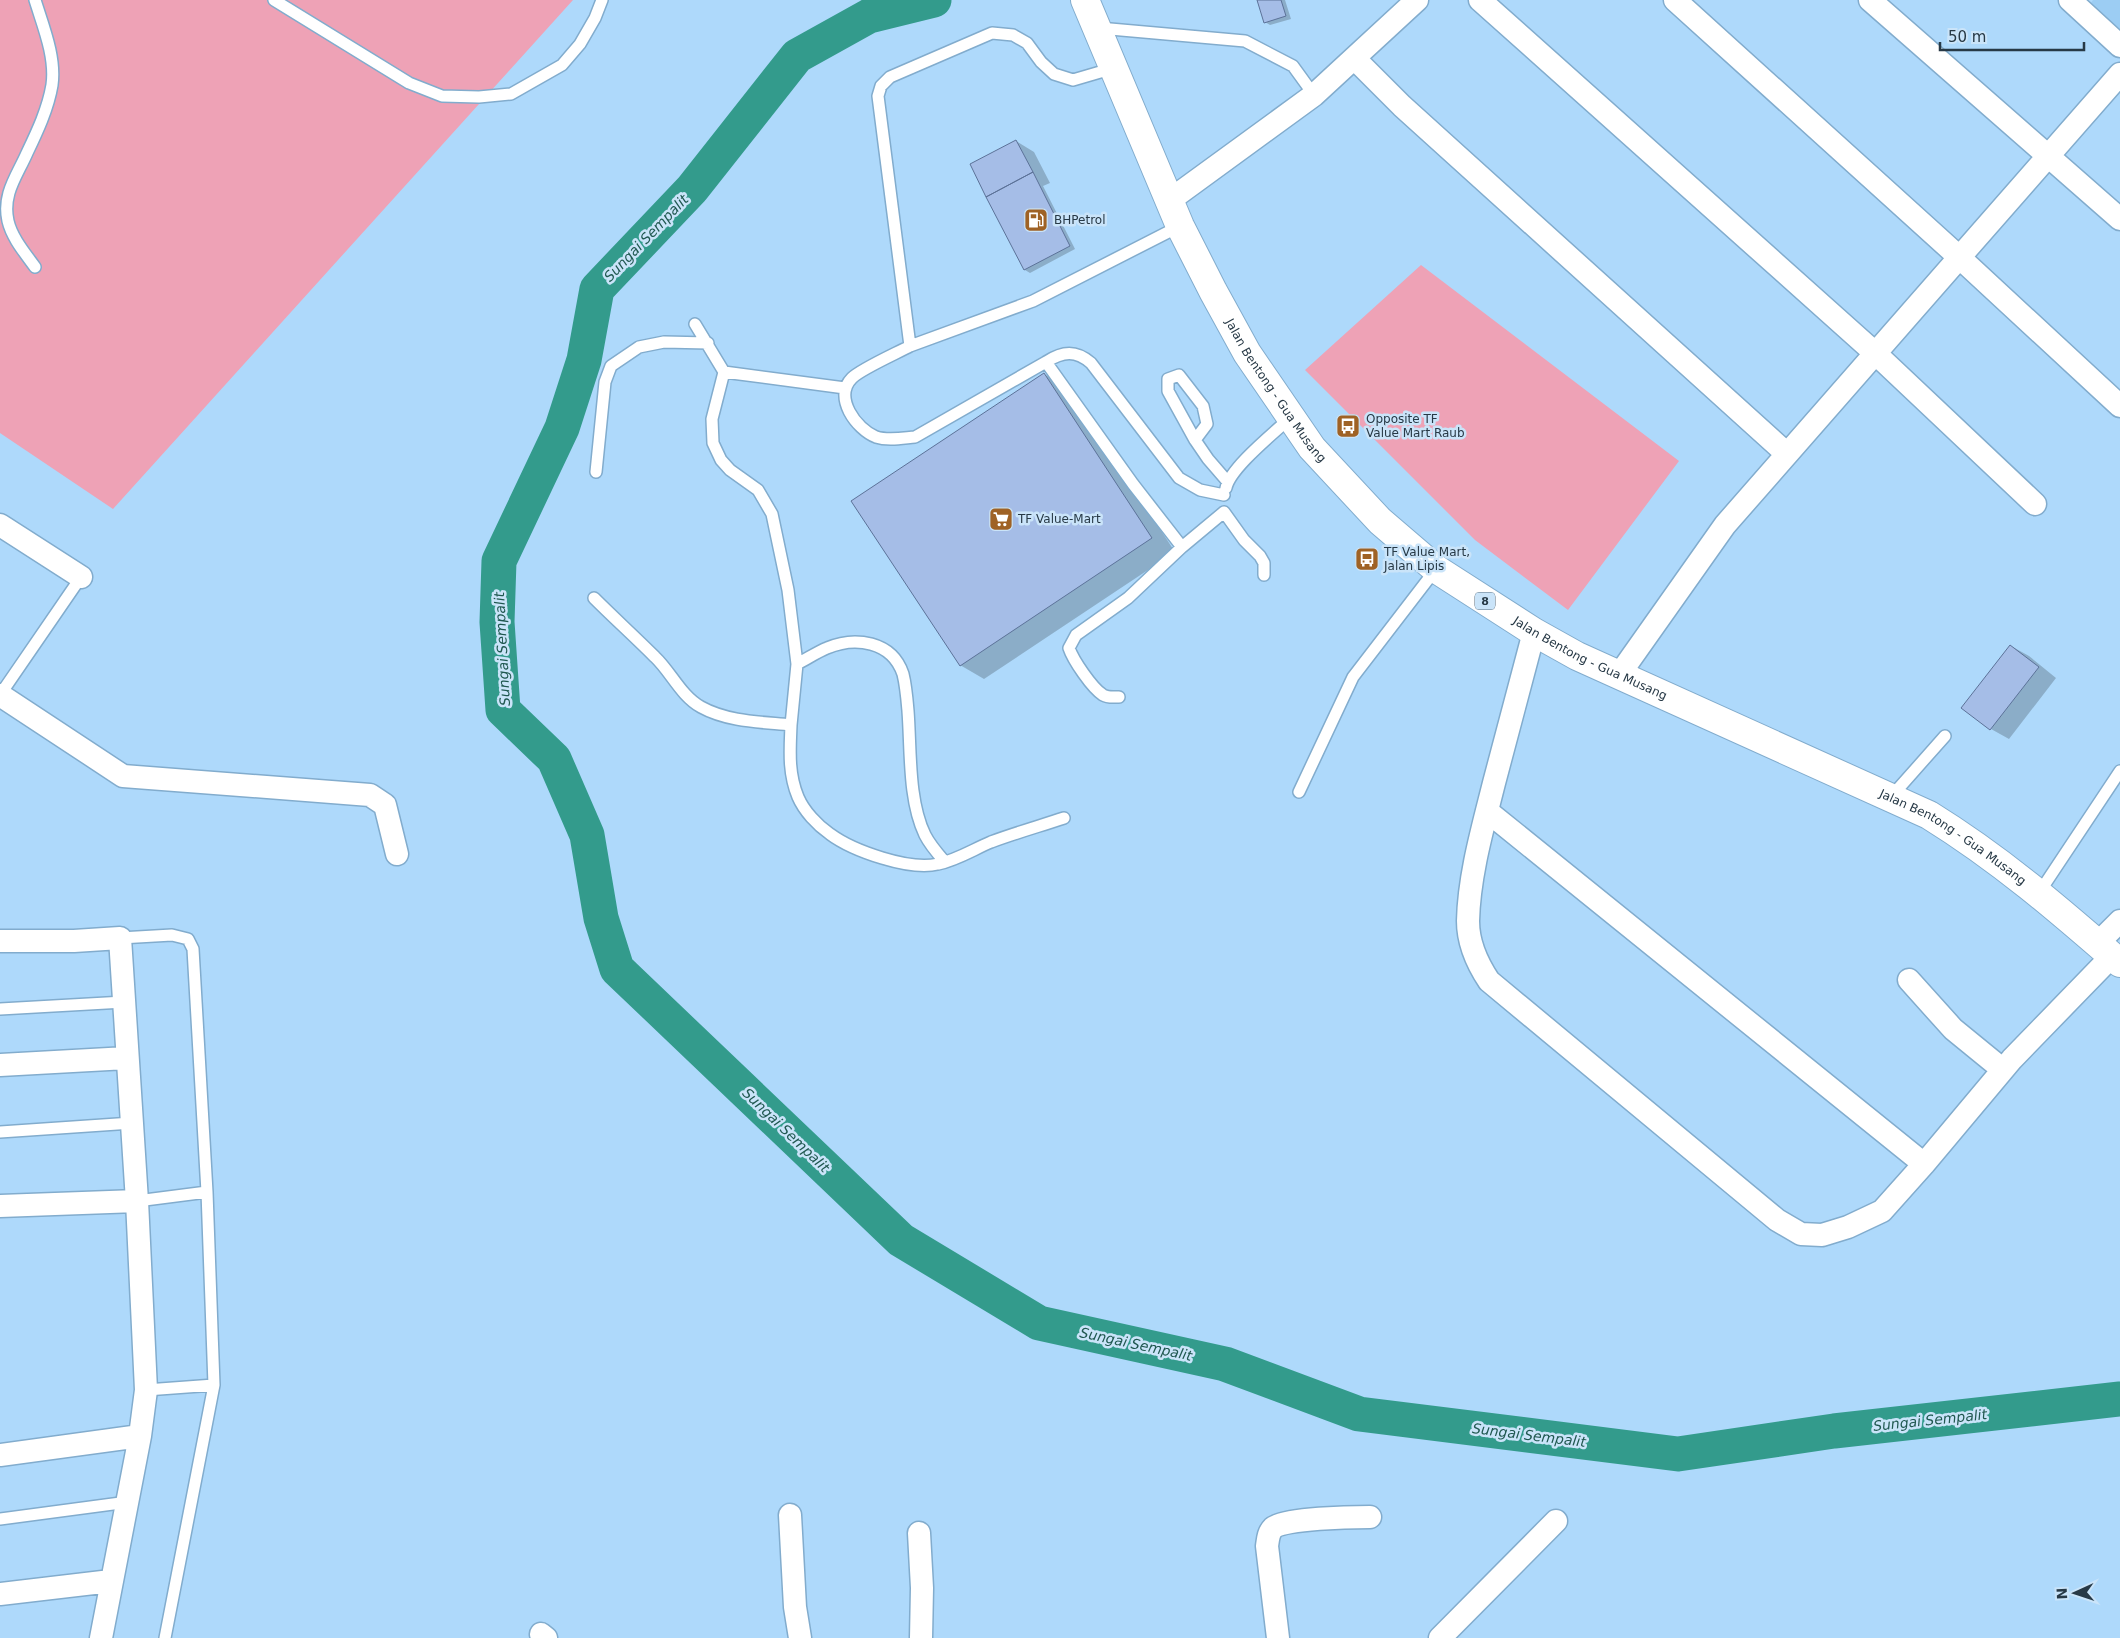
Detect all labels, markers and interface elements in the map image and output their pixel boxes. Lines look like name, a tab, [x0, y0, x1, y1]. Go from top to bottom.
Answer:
scale bar	[1940, 20, 2084, 52]
text: 50 m	[1948, 28, 1986, 46]
water label: Sungai Sempalit	[601, 191, 692, 285]
fuel station icon: BHPetrol	[1023, 207, 1049, 233]
place label: BHPetrol	[1054, 213, 1106, 227]
street label: Jalan Bentong - Gua Musang	[1222, 315, 1329, 465]
place label: Opposite TF Value Mart Raub	[1366, 412, 1465, 440]
bus stop icon: Opposite TF Value Mart Raub	[1335, 413, 1361, 439]
supermarket icon: TF Value-Mart	[988, 506, 1014, 532]
place label: TF Value-Mart	[1017, 512, 1101, 526]
place label: TF Value Mart, Jalan Lipis	[1383, 545, 1470, 573]
bus stop icon: TF Value Mart, Jalan Lipis	[1354, 546, 1380, 572]
water label: Sungai Sempalit	[491, 591, 513, 706]
road number: 8	[1475, 592, 1495, 610]
street label: Jalan Bentong - Gua Musang	[1510, 613, 1669, 703]
street label: Jalan Bentong - Gua Musang	[1876, 786, 2029, 888]
water label: Sungai Sempalit	[739, 1085, 833, 1176]
water label: Sungai Sempalit	[1078, 1324, 1194, 1364]
water label: Sungai Sempalit	[1872, 1406, 1988, 1434]
water label: Sungai Sempalit	[1471, 1420, 1587, 1450]
north arrow	[2050, 1568, 2100, 1618]
text: N	[2054, 1587, 2070, 1600]

